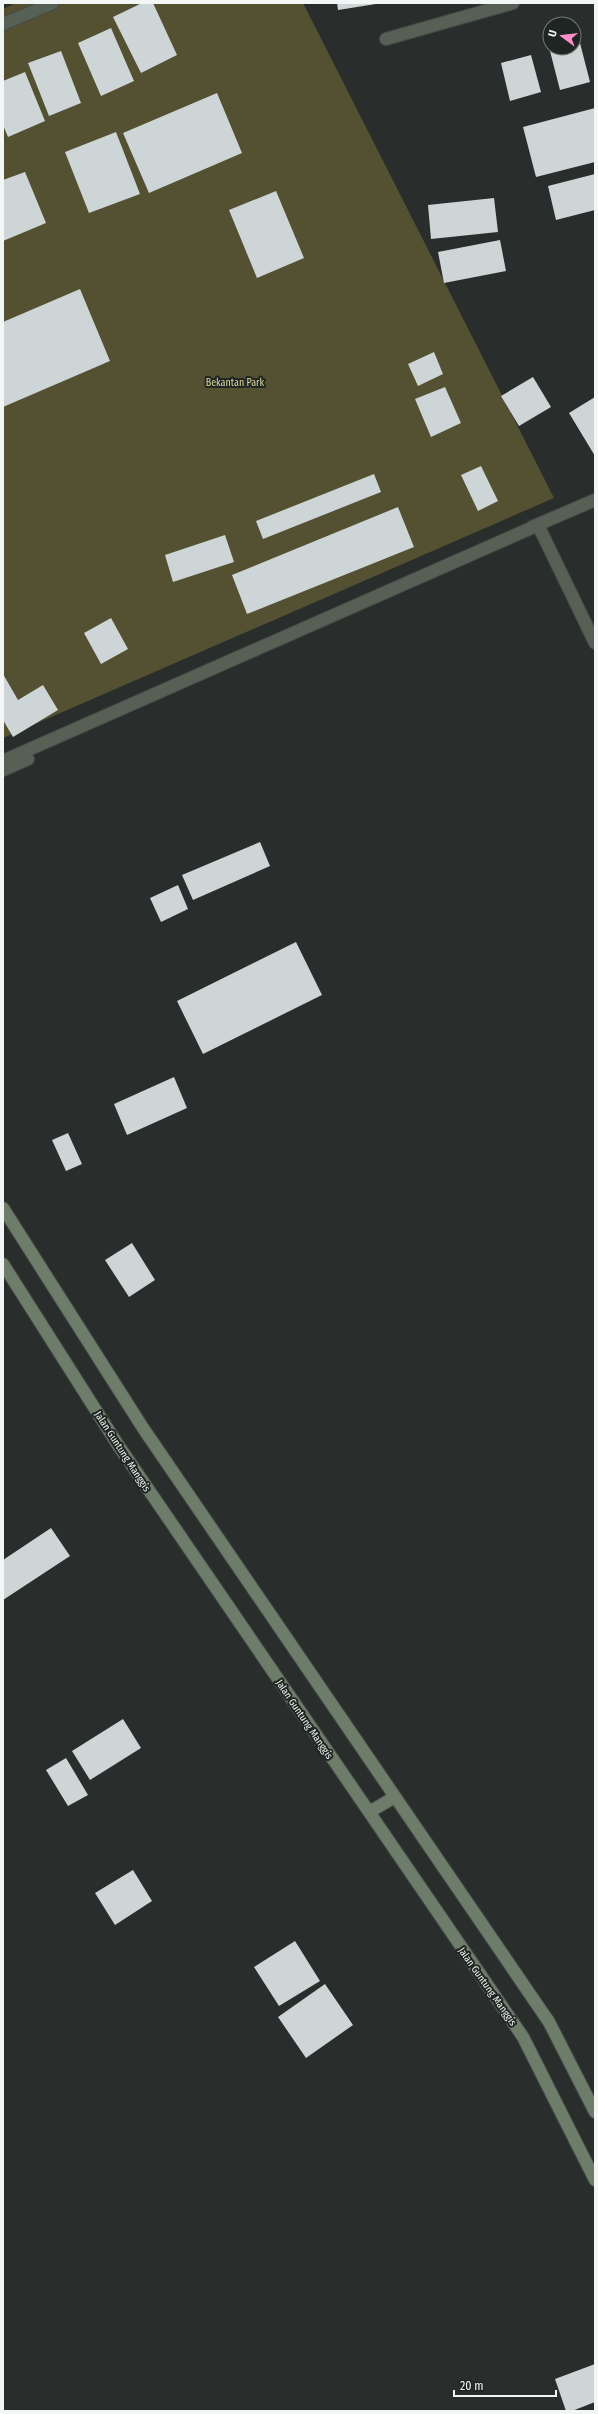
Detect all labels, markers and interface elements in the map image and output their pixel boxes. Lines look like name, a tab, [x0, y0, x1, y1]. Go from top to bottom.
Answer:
north arrow	[542, 16, 582, 56]
text: U	[546, 29, 560, 38]
park label: Bekantan Park	[206, 377, 265, 389]
street label: Jalan Guntung Manggis	[92, 1409, 153, 1494]
street label: Jalan Guntung Manggis	[273, 1678, 335, 1762]
street label: Jalan Guntung Manggis	[456, 1945, 519, 2028]
scale bar	[454, 2372, 556, 2398]
text: 20 m	[460, 2379, 484, 2393]

